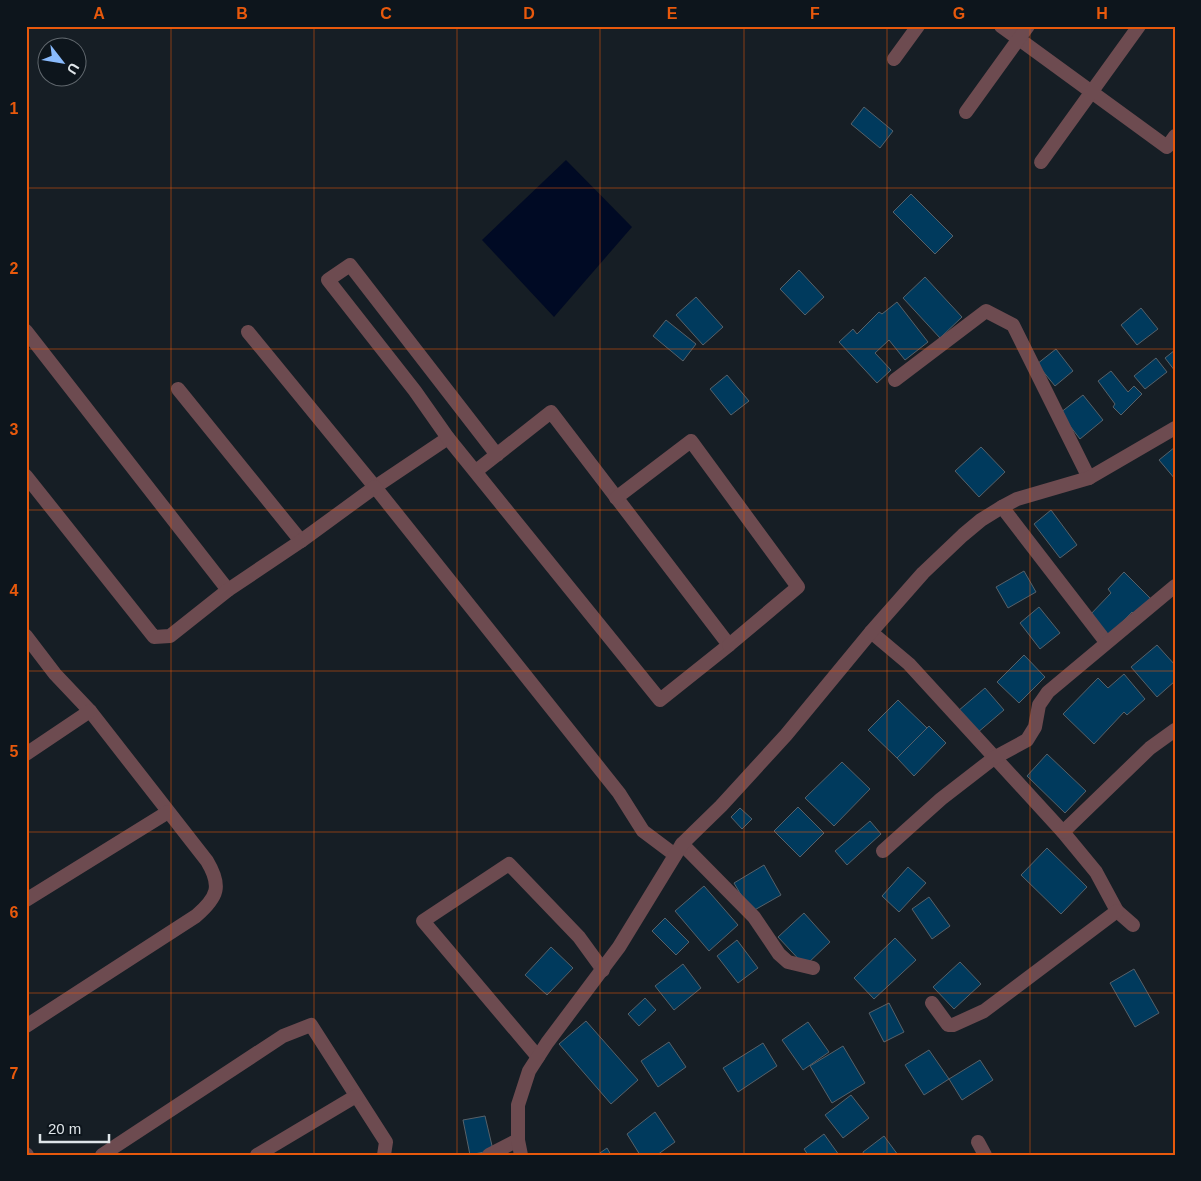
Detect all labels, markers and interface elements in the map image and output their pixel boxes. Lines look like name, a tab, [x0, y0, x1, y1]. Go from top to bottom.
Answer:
text: A	[93, 5, 105, 22]
text: B	[236, 5, 248, 22]
text: C	[380, 5, 392, 22]
text: D	[523, 5, 535, 22]
text: E	[667, 5, 678, 22]
text: F	[810, 5, 820, 22]
text: G	[953, 5, 965, 22]
text: H	[1096, 5, 1108, 22]
north arrow	[38, 38, 88, 88]
text: U	[64, 60, 83, 77]
text: 1	[10, 100, 19, 117]
text: 2	[10, 260, 19, 277]
text: 3	[10, 421, 19, 438]
text: 4	[10, 582, 19, 599]
text: 5	[10, 743, 19, 760]
text: 6	[10, 904, 19, 921]
text: 7	[10, 1065, 19, 1082]
scale bar	[40, 1111, 109, 1143]
text: 20 m	[48, 1120, 81, 1137]

